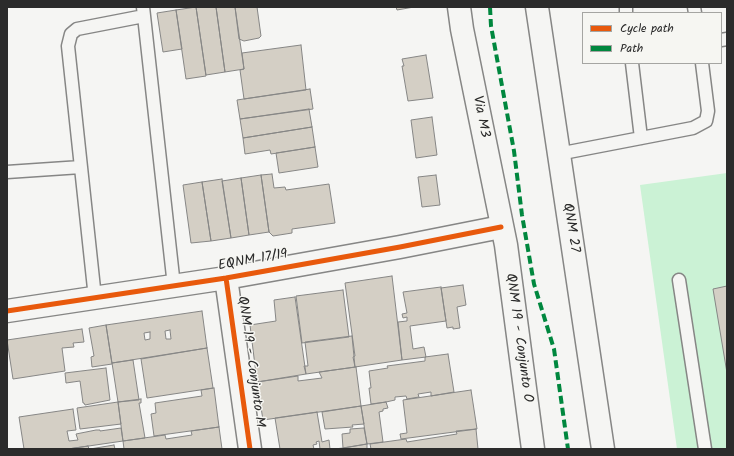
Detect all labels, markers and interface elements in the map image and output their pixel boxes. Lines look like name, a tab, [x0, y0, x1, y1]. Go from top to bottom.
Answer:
legend	[582, 12, 722, 64]
text: Cycle path	[620, 19, 674, 38]
text: Path	[620, 39, 643, 58]
street label: Via M3	[468, 95, 492, 139]
street label: QNM 27	[558, 202, 582, 254]
street label: EQNM 17/19	[217, 247, 289, 275]
street label: QNM 19 - Conjunto O	[501, 273, 535, 403]
street label: QNM 19 - Conjunto M	[232, 295, 268, 429]

